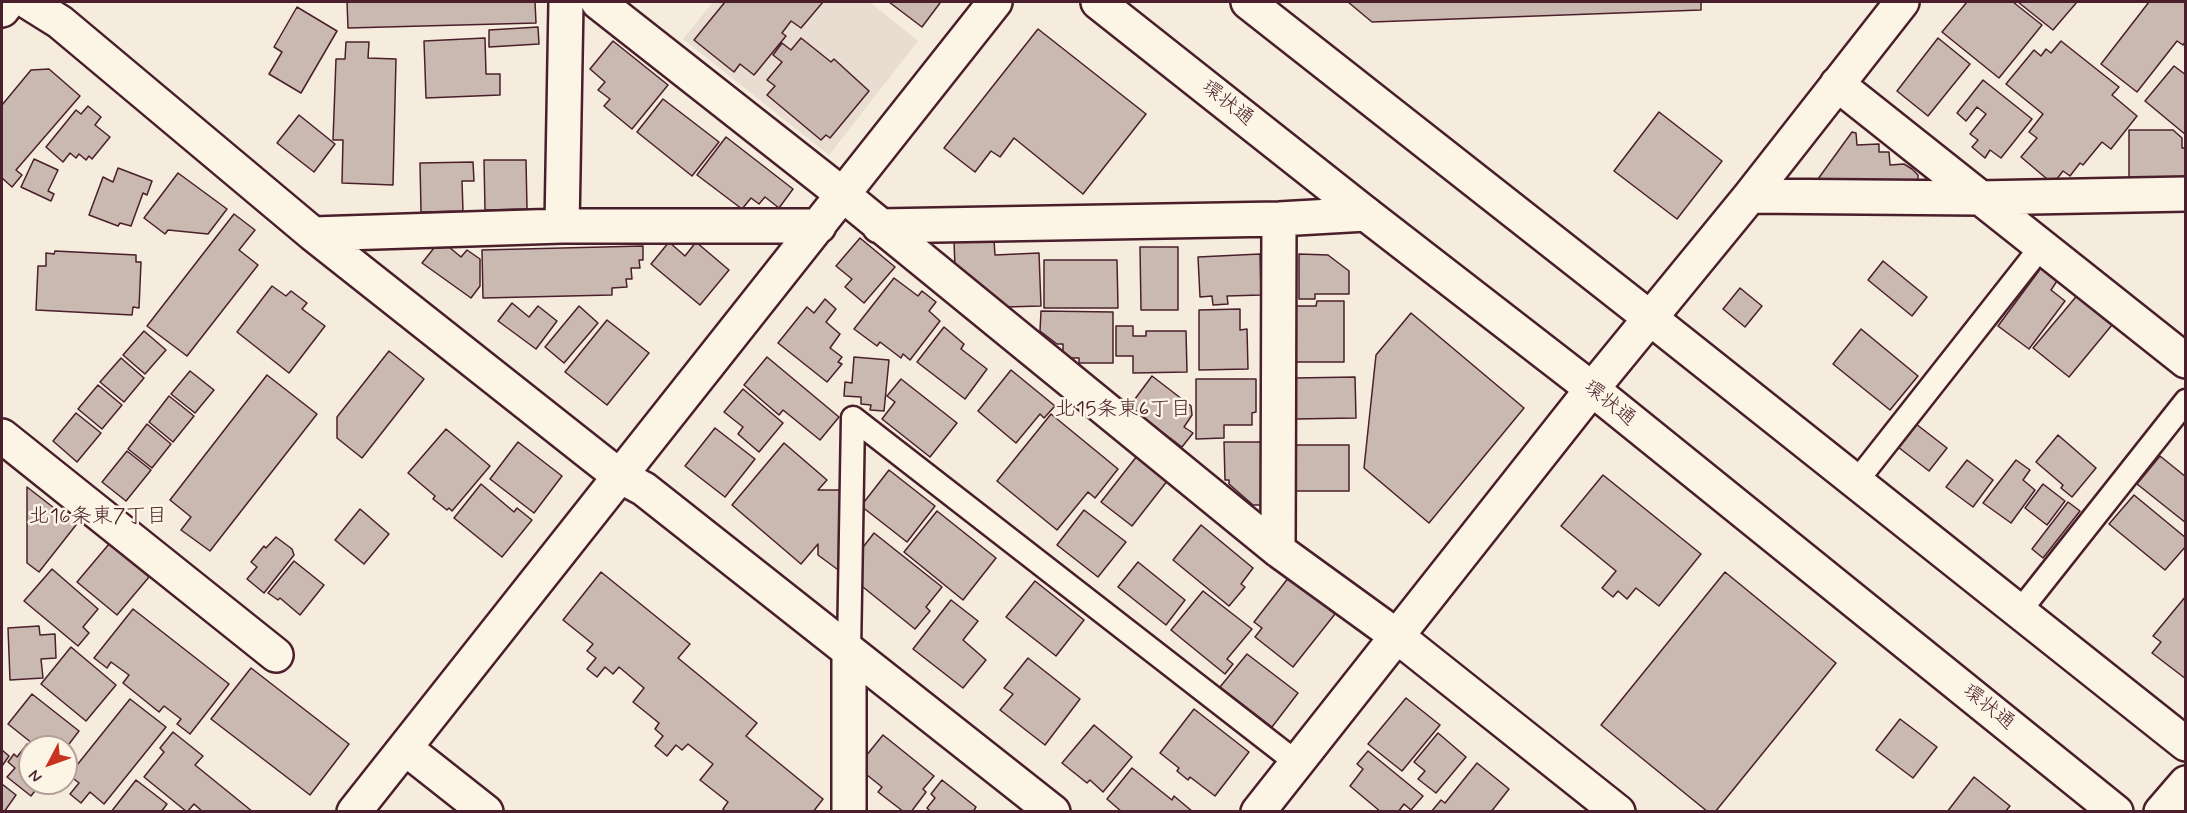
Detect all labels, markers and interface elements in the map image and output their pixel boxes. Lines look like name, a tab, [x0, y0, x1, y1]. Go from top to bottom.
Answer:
street label: 環状通	[1196, 76, 1258, 132]
street label: 環状通	[1578, 376, 1640, 432]
district label: 北15条東6丁目	[1055, 398, 1191, 424]
district label: 北16条東7丁目	[29, 505, 167, 531]
street label: 環状通	[1957, 680, 2019, 736]
north arrow	[18, 735, 78, 795]
text: N	[24, 765, 47, 787]

